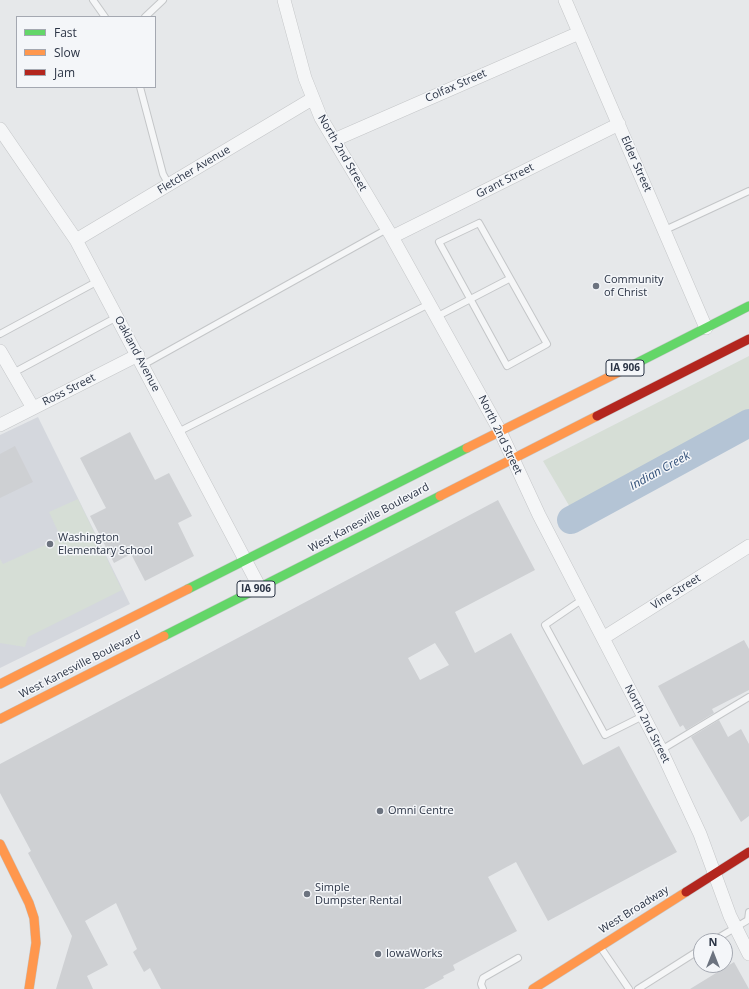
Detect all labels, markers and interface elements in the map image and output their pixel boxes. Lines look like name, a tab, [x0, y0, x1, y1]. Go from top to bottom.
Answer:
legend	[16, 16, 156, 88]
text: Fast	[54, 24, 77, 41]
text: Slow	[54, 44, 80, 61]
text: Jam	[54, 64, 75, 81]
street label: Colfax Street	[423, 67, 489, 105]
street label: North 2nd Street	[315, 112, 369, 194]
street label: Elder Street	[618, 134, 654, 194]
street label: Fletcher Avenue	[155, 143, 233, 197]
street label: Grant Street	[474, 161, 536, 201]
place label: Community of Christ	[604, 273, 664, 299]
marker: Community of Christ	[591, 281, 601, 291]
street label: Oakland Avenue	[111, 314, 163, 394]
road number: IA 906	[606, 360, 644, 376]
street label: Ross Street	[40, 371, 98, 409]
street label: North 2nd Street	[475, 393, 525, 477]
water label: Indian Creek	[627, 449, 693, 493]
street label: West Kanesville Boulevard	[307, 481, 431, 555]
place label: Washington Elementary School	[58, 531, 153, 557]
marker: Washington Elementary School	[45, 539, 55, 549]
street label: Vine Street	[649, 572, 703, 612]
road number: IA 906	[237, 581, 275, 597]
street label: West Kanesville Boulevard	[17, 629, 143, 701]
street label: North 2nd Street	[622, 683, 672, 765]
place label: Omni Centre	[388, 804, 454, 818]
marker: Omni Centre	[375, 806, 385, 816]
place label: Simple Dumpster Rental	[315, 881, 402, 907]
street label: West Broadway	[597, 883, 671, 937]
marker: Simple Dumpster Rental	[302, 889, 312, 899]
north arrow	[693, 933, 733, 973]
text: N	[709, 934, 717, 949]
place label: IowaWorks	[386, 947, 443, 961]
marker: IowaWorks	[373, 949, 383, 959]

